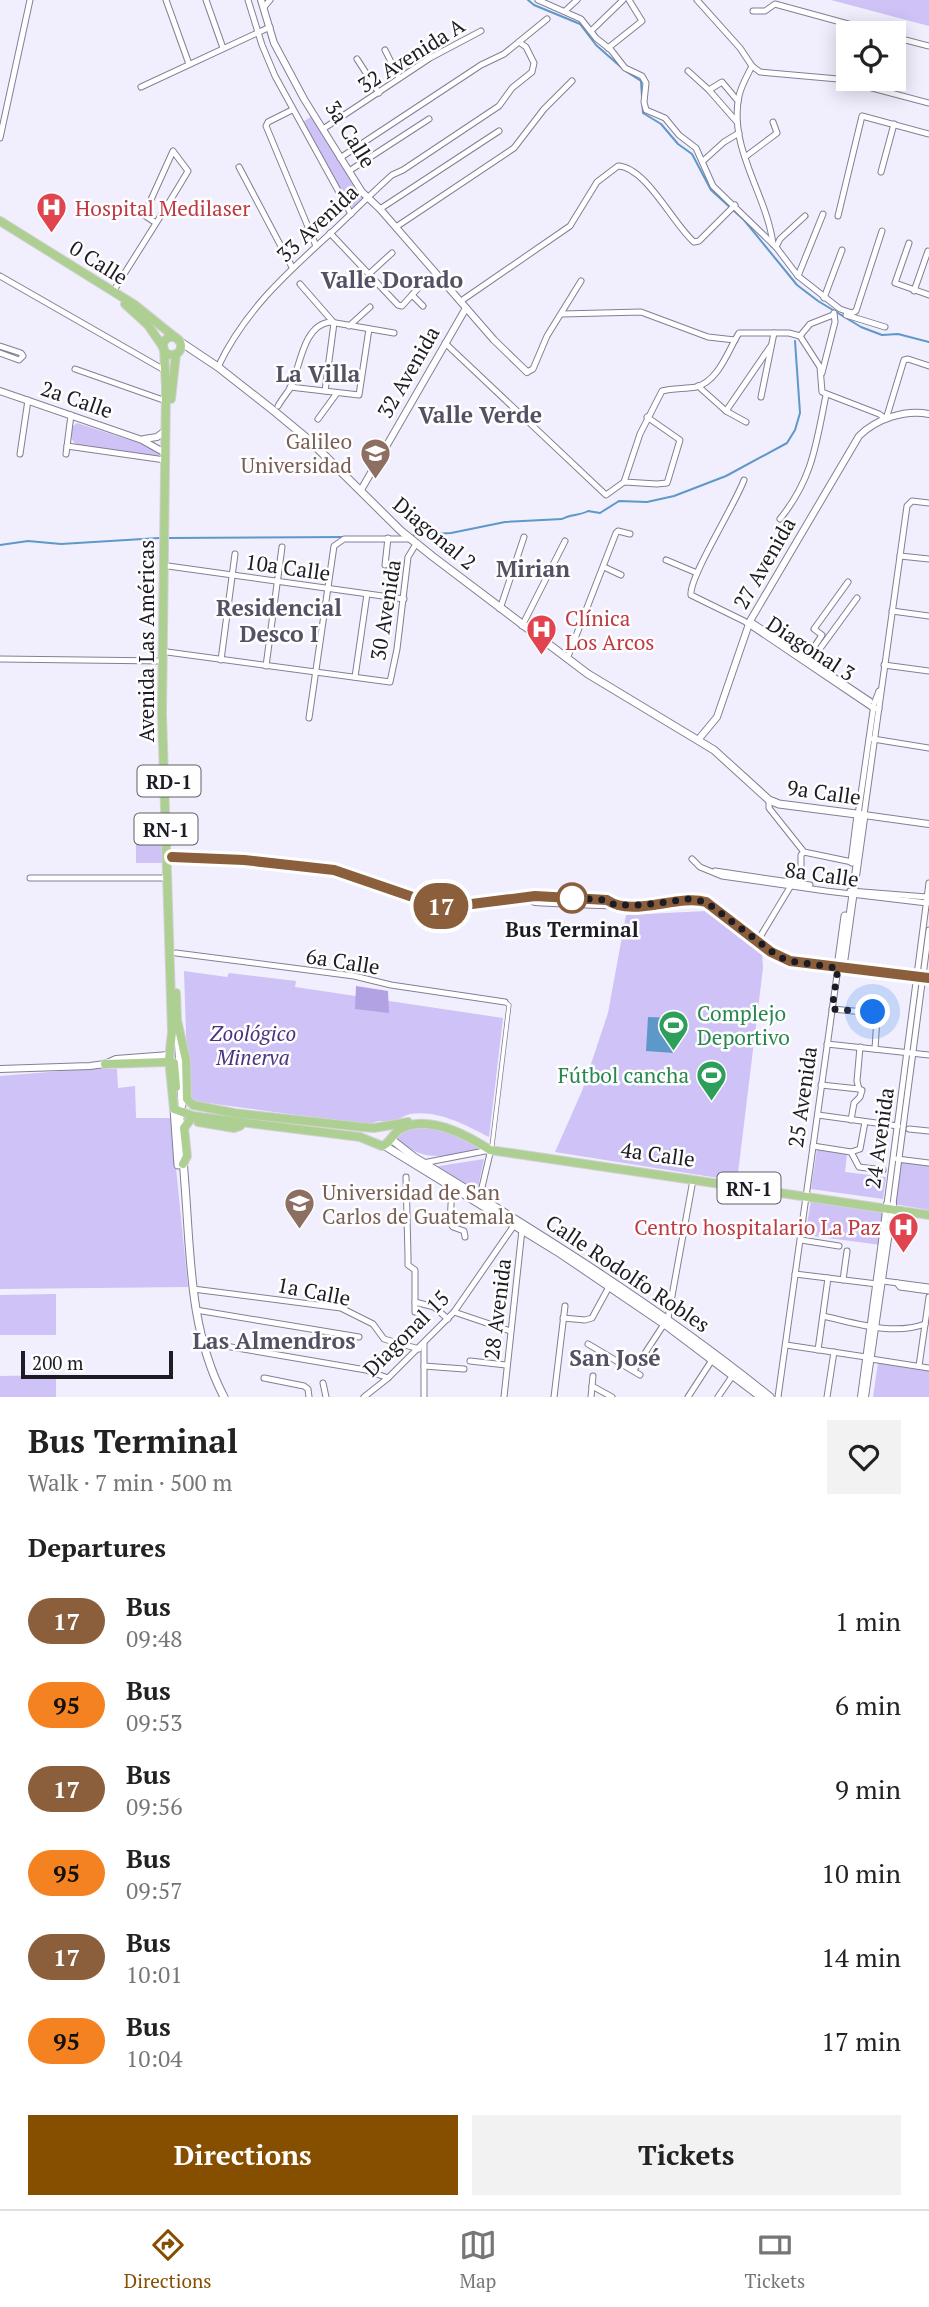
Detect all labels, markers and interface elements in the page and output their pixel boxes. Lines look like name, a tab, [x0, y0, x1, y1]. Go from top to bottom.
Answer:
street label: 32 Avenida A	[352, 11, 470, 99]
map controls	[836, 21, 906, 91]
button: locate	[836, 21, 906, 91]
street label: 3a Calle	[319, 95, 383, 173]
street label: 33 Avenida	[270, 178, 364, 268]
hospital icon: Hospital Medilaser	[35, 191, 69, 235]
place label: Hospital Medilaser	[75, 194, 250, 222]
street label: 0 Calle	[65, 233, 133, 291]
district label: Valle Dorado	[321, 264, 463, 295]
street label: 32 Avenida	[370, 321, 446, 423]
district label: La Villa	[276, 358, 361, 389]
street label: 2a Calle	[37, 374, 117, 424]
district label: Valle Verde	[418, 399, 542, 430]
place label: Galileo Universidad	[241, 427, 352, 479]
school or university icon: Galileo Universidad	[358, 436, 392, 480]
street label: Diagonal 2	[388, 490, 482, 576]
street label: 27 Avenida	[726, 512, 802, 614]
street label: Avenida Las Américas	[132, 540, 160, 742]
street label: 10a Calle	[244, 547, 332, 587]
district label: Mirian	[496, 553, 570, 584]
street label: 30 Avenida	[363, 557, 407, 662]
district label: Residencial Desco I	[216, 592, 342, 649]
place label: Clínica Los Arcos	[565, 604, 654, 656]
street label: Diagonal 3	[761, 609, 861, 687]
hospital icon: Clínica Los Arcos	[525, 613, 559, 657]
road number: RD-1	[138, 766, 200, 796]
street label: 9a Calle	[785, 773, 863, 811]
road number: RN-1	[134, 814, 198, 844]
street label: 8a Calle	[783, 855, 861, 893]
line badge: 17	[410, 883, 472, 929]
marker: Bus Terminal	[557, 883, 587, 913]
text: 17	[427, 890, 455, 922]
place label: Bus Terminal	[505, 915, 639, 943]
street label: 6a Calle	[304, 941, 382, 981]
your location	[855, 994, 890, 1029]
place label: Complejo Deportivo	[697, 999, 790, 1051]
sports icon: Complejo Deportivo	[657, 1008, 691, 1052]
park label: Zoológico Minerva	[210, 1019, 296, 1071]
street label: 25 Avenida	[781, 1044, 823, 1149]
sports icon: Fútbol cancha	[695, 1058, 729, 1102]
place label: Fútbol cancha	[558, 1061, 689, 1089]
street label: 24 Avenida	[858, 1085, 900, 1190]
street label: 4a Calle	[619, 1135, 697, 1173]
road number: RN-1	[718, 1172, 780, 1204]
place label: Universidad de San Carlos de Guatemala	[322, 1178, 515, 1230]
school or university icon: Universidad de San Carlos de Guatemala	[282, 1187, 316, 1231]
street label: Calle Rodolfo Robles	[541, 1208, 715, 1338]
hospital icon: Centro hospitalario La Paz	[887, 1210, 921, 1254]
place label: Centro hospitalario La Paz	[634, 1213, 881, 1241]
street label: 28 Avenida	[477, 1256, 517, 1361]
street label: 1a Calle	[275, 1270, 353, 1312]
street label: Diagonal 15	[357, 1284, 455, 1382]
district label: Las Almendros	[192, 1325, 356, 1356]
district label: San José	[569, 1342, 661, 1373]
scale bar	[21, 1348, 173, 1380]
text: 200 m	[32, 1350, 83, 1375]
text: Bus Terminal	[28, 1419, 238, 1462]
button: heart	[827, 1420, 901, 1494]
text: Walk · 7 min · 500 m	[28, 1467, 232, 1498]
text: Departures	[28, 1530, 166, 1564]
text: Bus	[126, 1589, 171, 1623]
text: 1 min	[835, 1604, 901, 1638]
text: 17	[53, 1605, 80, 1637]
text: 09:48	[126, 1623, 183, 1654]
text: Bus	[126, 1673, 171, 1707]
text: 6 min	[835, 1688, 901, 1722]
text: 95	[53, 1689, 80, 1721]
text: 09:53	[126, 1707, 183, 1738]
text: Bus	[126, 1757, 171, 1791]
text: 9 min	[835, 1772, 901, 1806]
text: 17	[53, 1773, 80, 1805]
text: 09:56	[126, 1791, 183, 1822]
text: Bus	[126, 1841, 171, 1875]
text: 10 min	[821, 1856, 901, 1890]
text: 95	[53, 1857, 80, 1889]
text: 09:57	[126, 1875, 183, 1906]
text: Bus	[126, 1925, 171, 1959]
text: 14 min	[821, 1940, 901, 1974]
text: 17	[53, 1941, 80, 1973]
text: 10:01	[126, 1959, 183, 1990]
text: Bus	[126, 2009, 171, 2043]
text: 17 min	[821, 2024, 901, 2058]
text: 95	[53, 2025, 80, 2057]
text: 10:04	[126, 2043, 183, 2074]
button: Directions	[28, 2115, 458, 2195]
button: Tickets	[472, 2115, 901, 2195]
tab: Directions	[124, 2226, 211, 2293]
tab: Map	[459, 2226, 497, 2293]
tab: Tickets	[744, 2226, 805, 2293]

